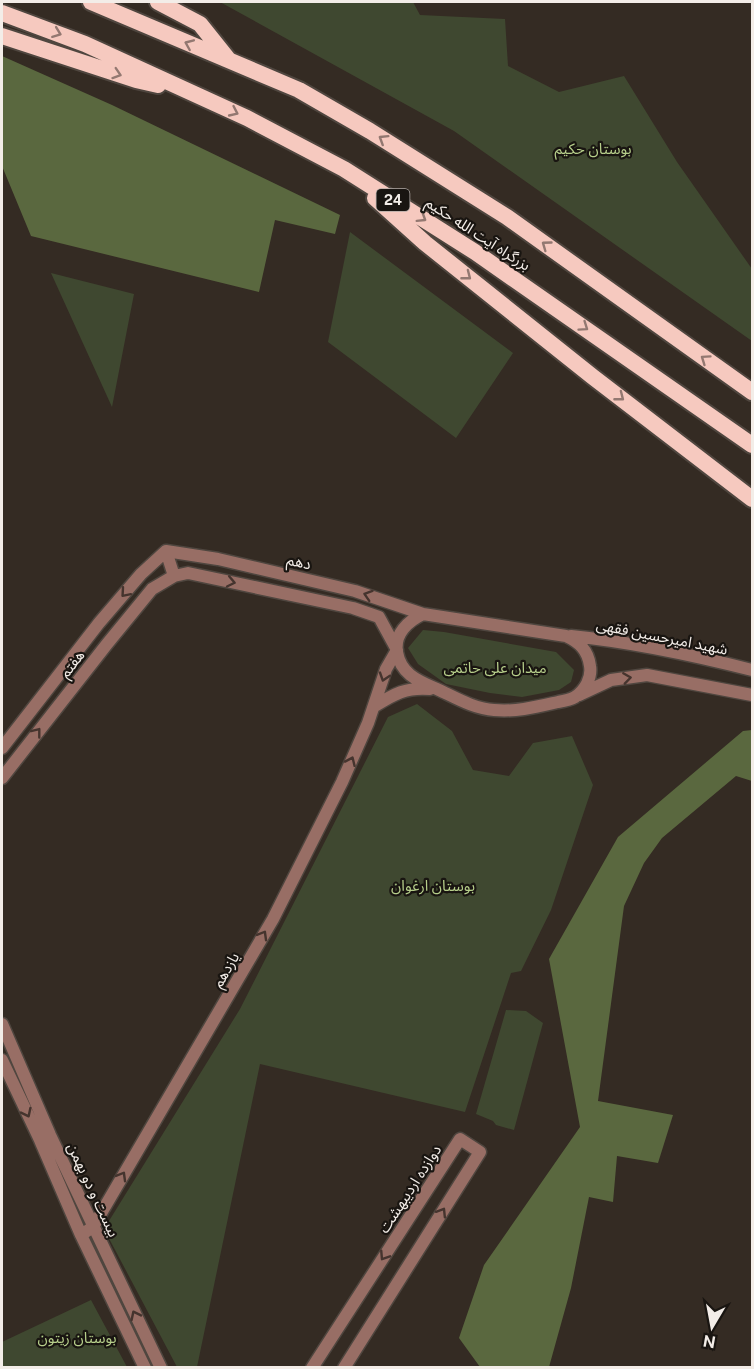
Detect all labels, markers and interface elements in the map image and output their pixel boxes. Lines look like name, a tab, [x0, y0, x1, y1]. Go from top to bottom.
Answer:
one-way arrow	[51, 25, 61, 38]
one-way arrow	[185, 39, 196, 51]
one-way arrow	[111, 67, 122, 79]
one-way arrow	[228, 105, 239, 117]
one-way arrow	[379, 134, 389, 146]
park label: بوستان حکیم	[554, 140, 632, 160]
road number: 24	[376, 189, 410, 211]
street label: بزرگراه آیت الله حکیم	[421, 193, 534, 276]
one-way arrow	[416, 211, 426, 223]
one-way arrow	[542, 241, 553, 252]
one-way arrow	[460, 269, 471, 280]
one-way arrow	[577, 320, 588, 331]
one-way arrow	[700, 355, 711, 366]
one-way arrow	[613, 390, 624, 401]
street label: دهم	[285, 551, 313, 575]
one-way arrow	[226, 575, 236, 588]
one-way arrow	[121, 586, 132, 597]
one-way arrow	[363, 590, 374, 603]
street label: شهید امیرحسین فقهی	[595, 615, 729, 659]
street label: هفتم	[56, 647, 90, 683]
park label: میدان علی حاتمی	[443, 659, 547, 677]
one-way arrow	[378, 671, 391, 682]
one-way arrow	[622, 672, 632, 684]
one-way arrow	[30, 728, 41, 739]
one-way arrow	[344, 757, 356, 768]
park label: بوستان ارغوان	[391, 877, 475, 895]
one-way arrow	[256, 931, 267, 941]
street label: یازدهم	[209, 949, 245, 992]
one-way arrow	[19, 1106, 31, 1117]
street label: بیست و دو بهمن	[63, 1140, 123, 1240]
street label: دوازده اردیبهشت	[375, 1142, 445, 1236]
one-way arrow	[115, 1172, 127, 1182]
one-way arrow	[435, 1208, 447, 1218]
one-way arrow	[380, 1250, 392, 1260]
north arrow	[682, 1297, 742, 1357]
one-way arrow	[131, 1310, 143, 1321]
park label: بوستان زیتون	[37, 1329, 117, 1347]
text: N	[702, 1331, 717, 1352]

